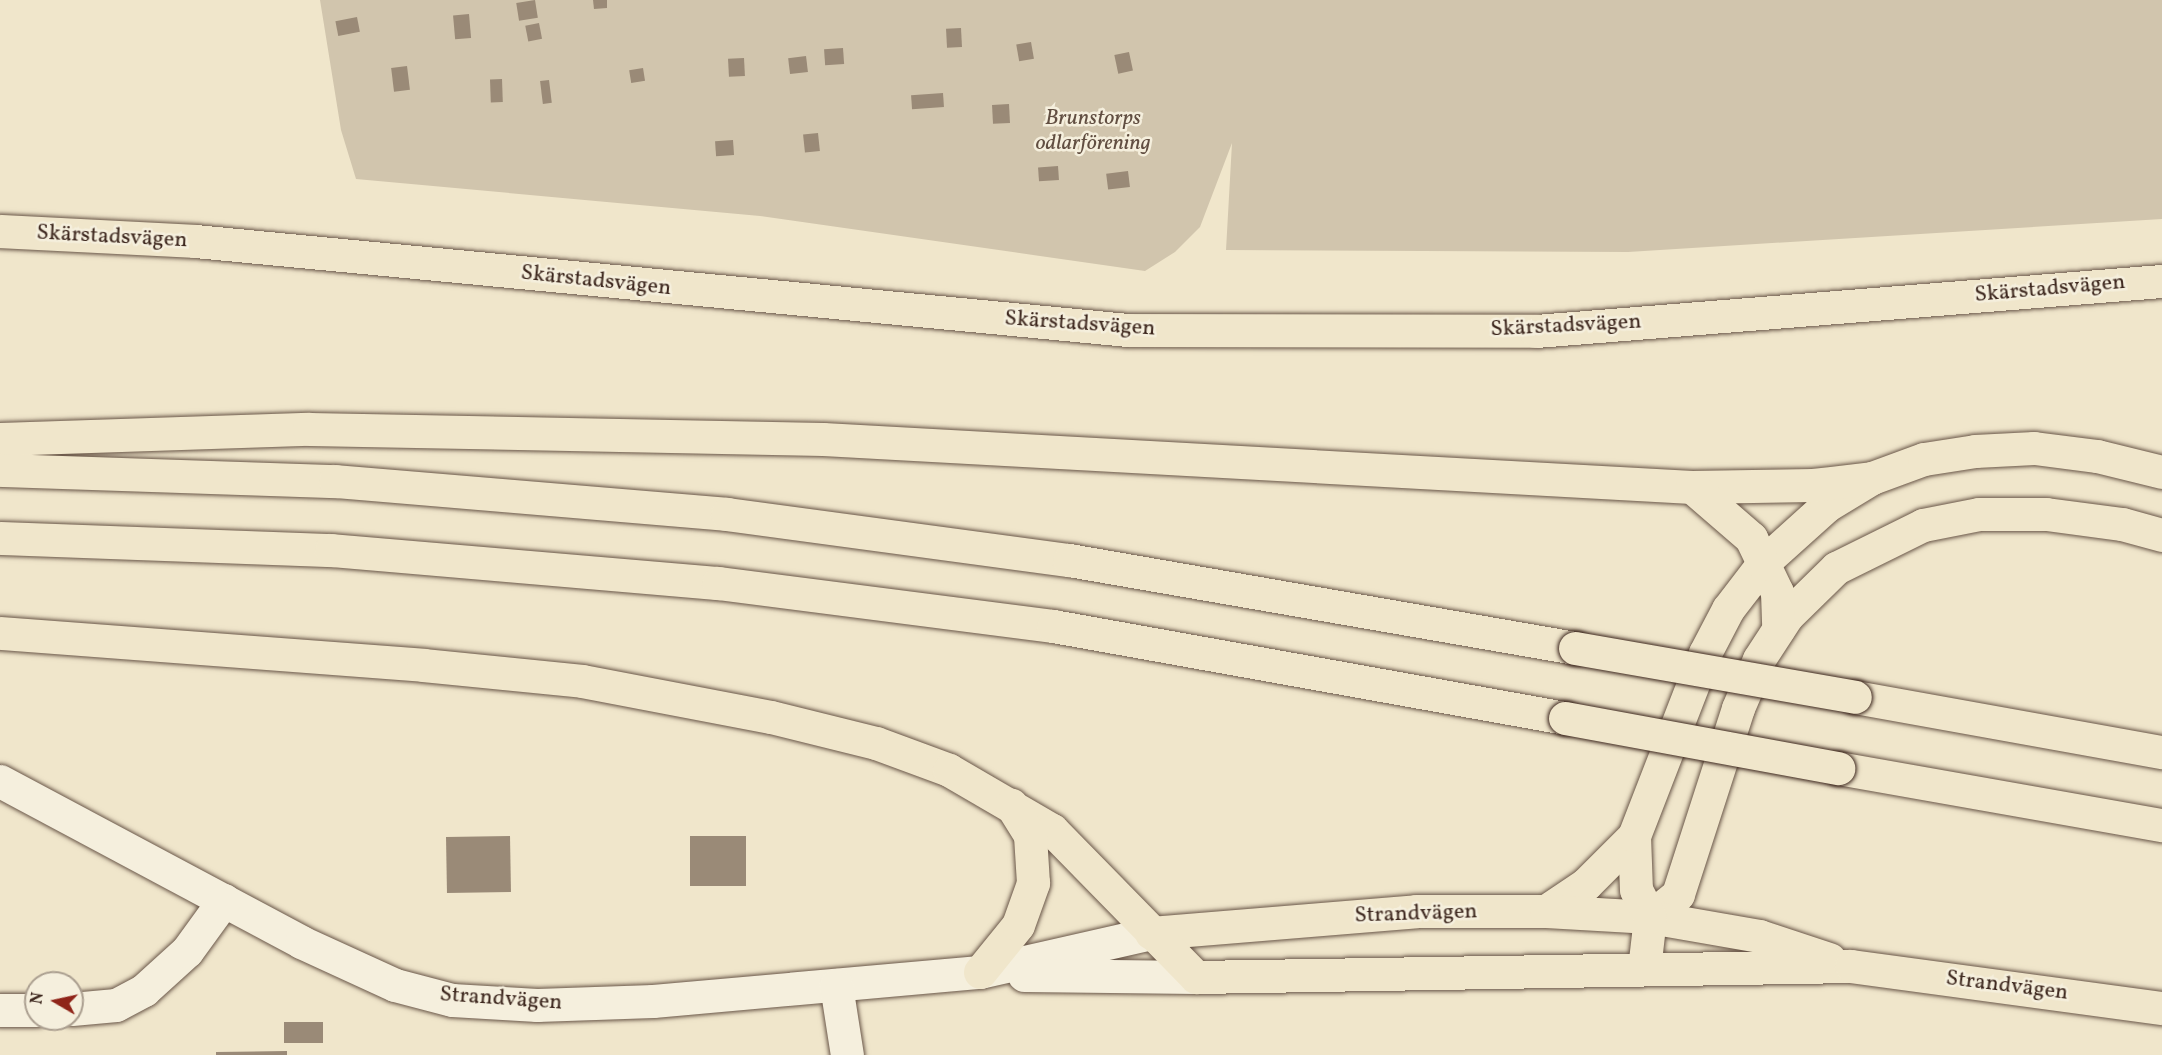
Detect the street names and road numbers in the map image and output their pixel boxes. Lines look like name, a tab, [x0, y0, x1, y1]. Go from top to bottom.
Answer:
street label: Skärstadsvägen	[36, 220, 188, 254]
street label: Skärstadsvägen	[519, 260, 673, 302]
street label: Skärstadsvägen	[1974, 269, 2126, 309]
street label: Skärstadsvägen	[1004, 306, 1156, 342]
street label: Skärstadsvägen	[1490, 309, 1642, 343]
street label: Strandvägen	[1354, 899, 1478, 929]
street label: Strandvägen	[1944, 965, 2070, 1007]
street label: Strandvägen	[439, 982, 563, 1016]

